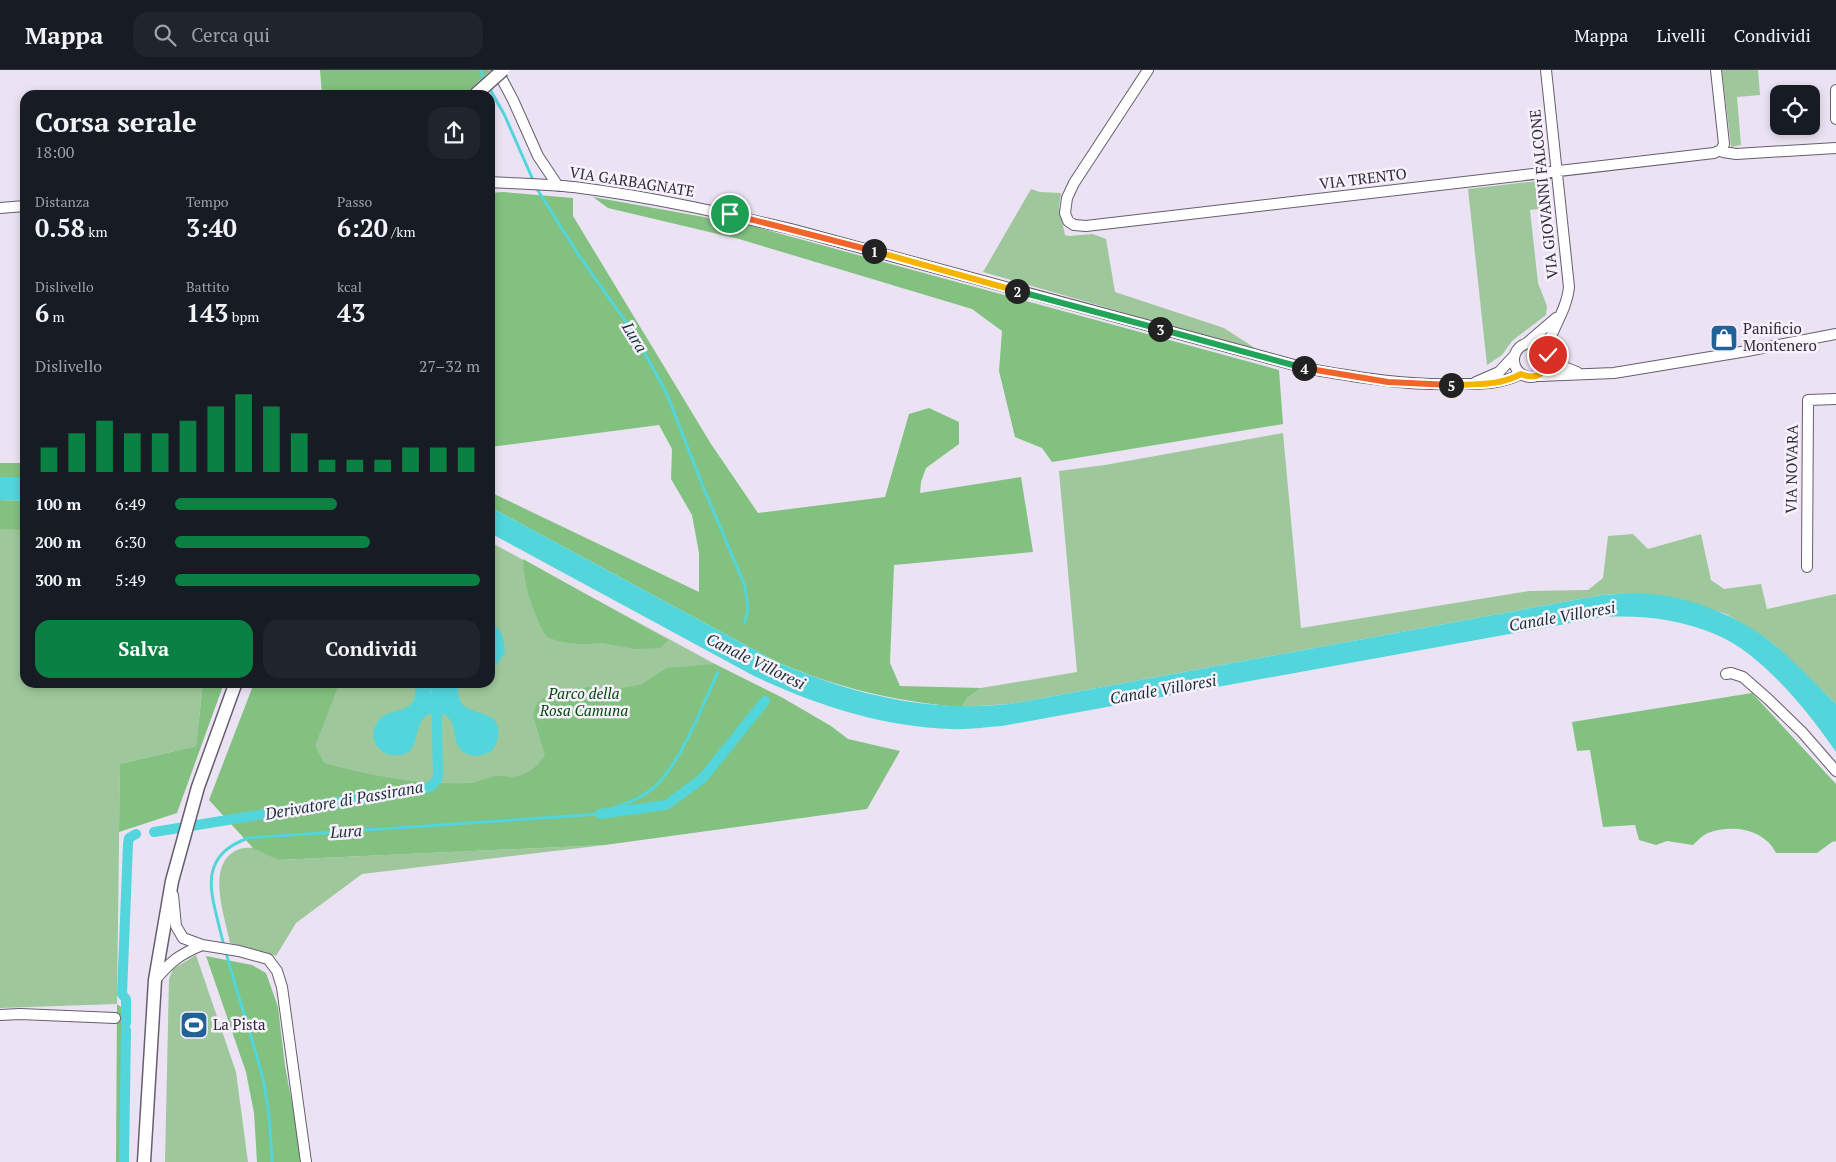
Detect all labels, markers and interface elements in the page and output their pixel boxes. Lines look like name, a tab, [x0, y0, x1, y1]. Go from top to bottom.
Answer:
search box	[133, 12, 483, 57]
text: Mappa	[25, 19, 103, 51]
icon: search	[151, 21, 179, 49]
text: Cerca qui	[191, 22, 270, 47]
text: Mappa	[1574, 23, 1628, 47]
text: Livelli	[1656, 23, 1706, 47]
text: Condividi	[1734, 23, 1811, 47]
map controls	[1770, 85, 1820, 135]
button: locate	[1770, 85, 1820, 135]
text: Corsa serale	[35, 103, 197, 140]
button: share	[428, 107, 480, 159]
street label: VIA GIOVANNI FALCONE	[1524, 108, 1562, 280]
text: 18:00	[35, 141, 74, 163]
street label: VIA GARBAGNATE	[568, 161, 696, 201]
street label: VIA TRENTO	[1318, 163, 1408, 193]
text: Distanza	[35, 192, 90, 211]
text: Tempo	[186, 192, 229, 211]
text: Passo	[337, 192, 372, 211]
pin	[709, 193, 751, 235]
icon: arrive	[716, 200, 744, 228]
text: 0.58	[35, 211, 85, 244]
text: 3:40	[186, 211, 237, 244]
text: 6:20	[337, 211, 388, 244]
text: km	[85, 222, 108, 241]
text: /km	[388, 222, 415, 241]
pin: 1	[862, 238, 886, 264]
text: 1	[871, 242, 878, 261]
text: Dislivello	[35, 277, 94, 296]
text: Battito	[186, 277, 229, 296]
text: kcal	[337, 277, 362, 296]
pin: 2	[1004, 278, 1030, 304]
text: 2	[1014, 282, 1021, 301]
text: 6	[35, 296, 49, 329]
text: 143	[186, 296, 228, 329]
text: 43	[337, 296, 365, 329]
text: m	[49, 307, 65, 326]
text: bpm	[228, 307, 259, 326]
pin: 3	[1148, 316, 1172, 342]
water label: Lura	[617, 317, 653, 356]
place label: Panificio Montenero	[1743, 318, 1817, 355]
text: 3	[1157, 320, 1164, 339]
shop icon: Panificio Montenero	[1709, 323, 1739, 353]
pin	[1527, 334, 1569, 376]
icon: check	[1534, 341, 1562, 369]
text: Dislivello	[35, 355, 102, 377]
text: 27–32 m	[419, 355, 480, 377]
pin: 4	[1292, 356, 1316, 380]
text: 4	[1301, 359, 1308, 378]
pin: 5	[1438, 372, 1464, 398]
text: 5	[1448, 376, 1455, 395]
street label: VIA NOVARA	[1780, 423, 1802, 514]
text: 100 m	[35, 493, 81, 515]
text: 6:49	[115, 493, 146, 515]
text: 200 m	[35, 531, 81, 553]
text: 6:30	[115, 531, 146, 553]
text: 300 m	[35, 569, 81, 591]
text: 5:49	[115, 569, 146, 591]
water label: Canale Villoresi	[1507, 596, 1618, 636]
button: Salva	[35, 620, 253, 678]
button: Condividi	[263, 620, 480, 678]
water label: Canale Villoresi	[703, 627, 810, 695]
water label: Canale Villoresi	[1108, 669, 1219, 709]
park label: Parco della Rosa Camuna	[539, 683, 628, 720]
water label: Derivatore di Passirana	[262, 775, 425, 825]
water label: Lura	[328, 819, 363, 843]
sports icon: La Pista	[179, 1010, 209, 1040]
place label: La Pista	[213, 1014, 266, 1034]

